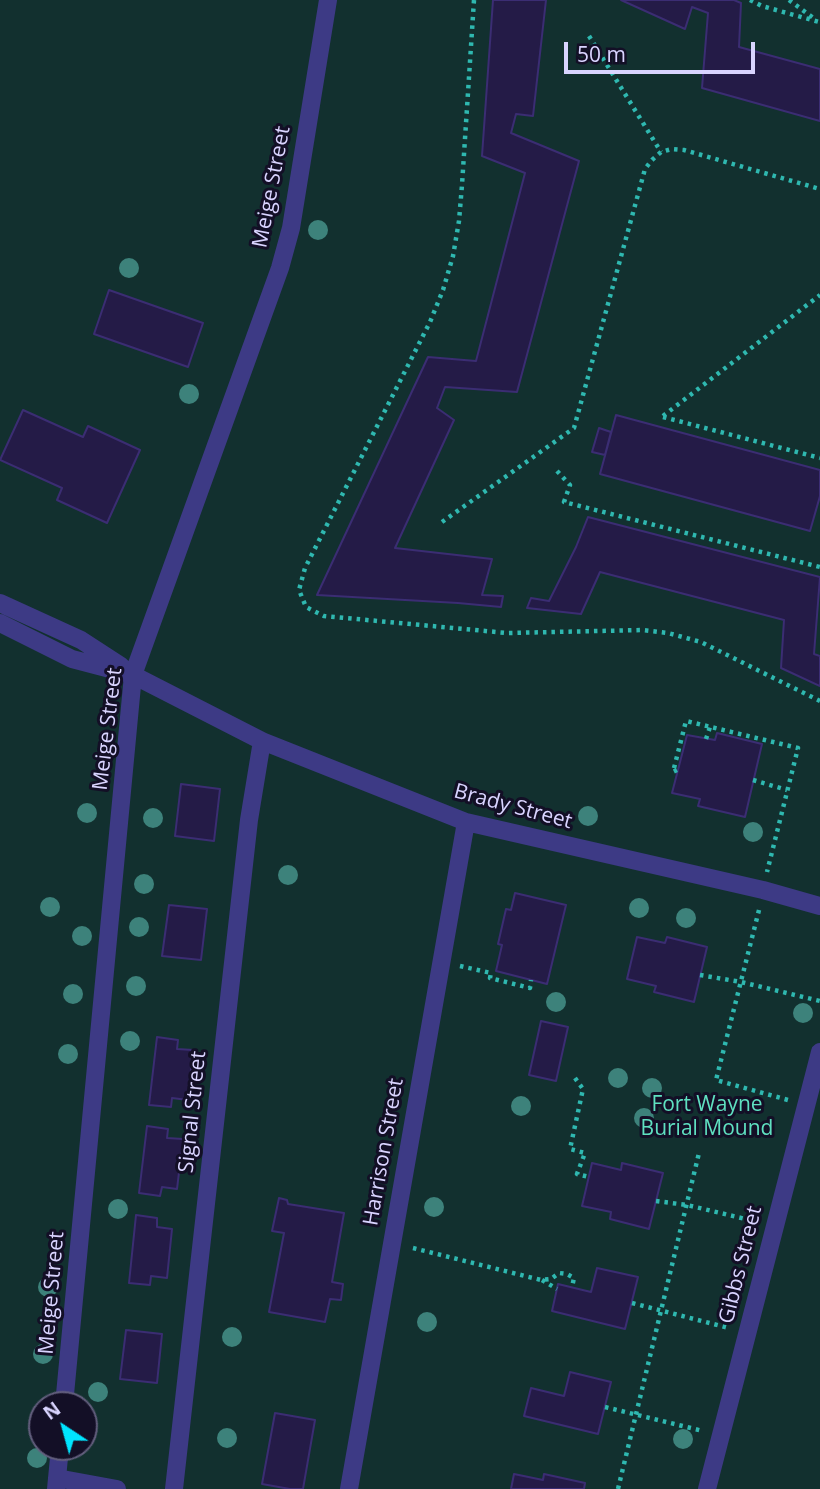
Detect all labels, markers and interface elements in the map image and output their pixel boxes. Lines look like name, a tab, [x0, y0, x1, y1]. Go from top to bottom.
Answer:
scale bar	[568, 28, 759, 72]
text: 50 m	[577, 40, 626, 68]
street label: Meige Street	[248, 124, 296, 250]
street label: Meige Street	[88, 666, 128, 792]
street label: Brady Street	[451, 779, 575, 835]
street label: Signal Street	[174, 1050, 212, 1174]
street label: Harrison Street	[359, 1076, 409, 1228]
park label: Fort Wayne Burial Mound	[641, 1092, 773, 1142]
street label: Gibbs Street	[714, 1204, 768, 1326]
street label: Meige Street	[34, 1230, 70, 1356]
north arrow	[28, 1391, 98, 1461]
text: N	[38, 1396, 66, 1426]

